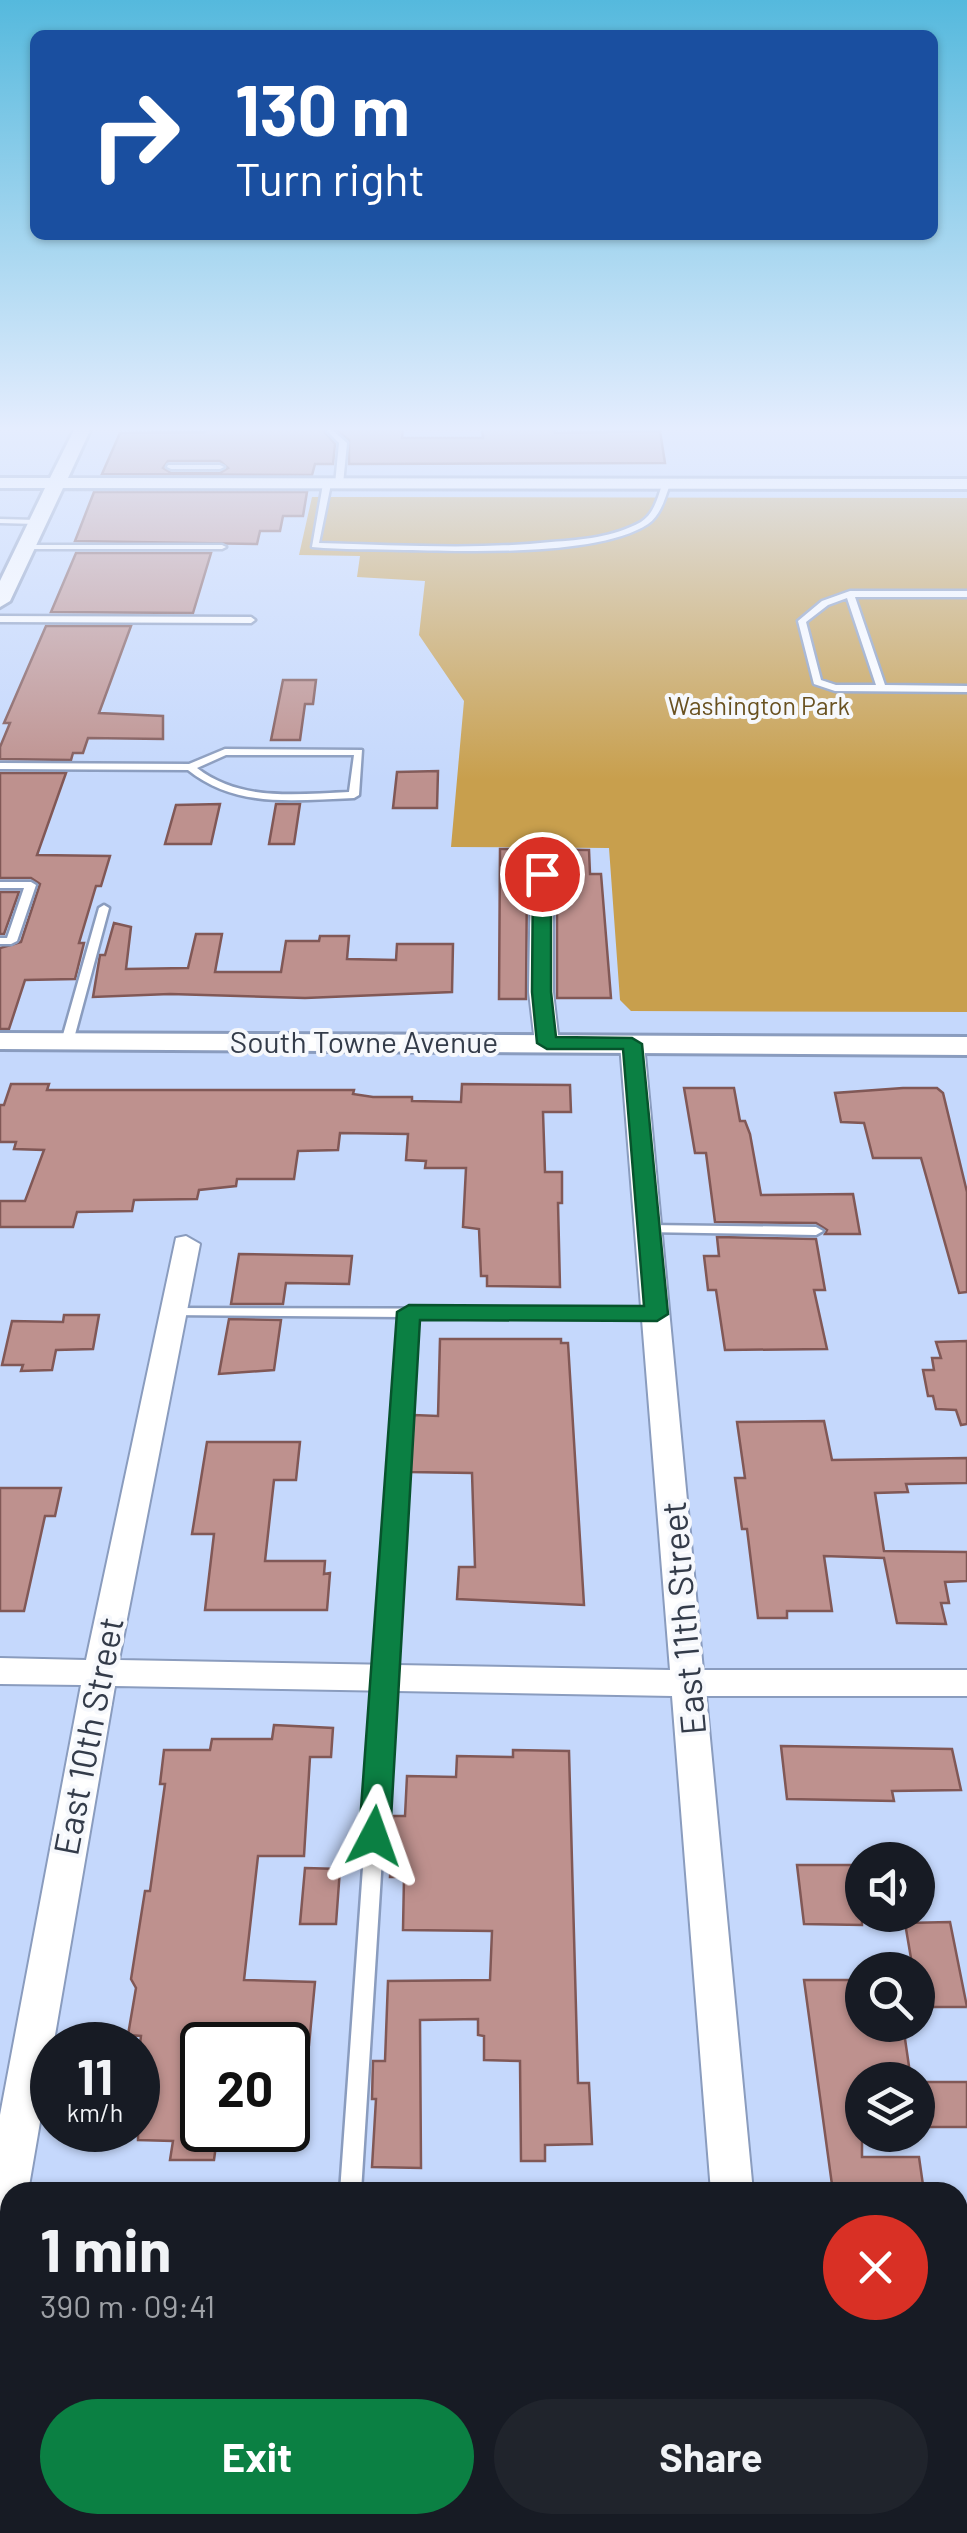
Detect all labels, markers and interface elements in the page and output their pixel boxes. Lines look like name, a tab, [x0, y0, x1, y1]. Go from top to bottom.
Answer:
text: 130 m	[235, 66, 410, 150]
icon: right	[70, 70, 200, 200]
text: Turn right	[235, 151, 425, 205]
park label: Washington Park	[668, 690, 850, 720]
pin	[500, 832, 585, 917]
icon: arrive	[515, 847, 570, 902]
street label: South Towne Avenue	[230, 1023, 498, 1059]
street label: East 11th Street	[651, 1500, 713, 1737]
street label: East 10th Street	[43, 1613, 131, 1858]
position arrow	[322, 1784, 426, 1888]
map controls	[845, 1842, 935, 2152]
button: sound	[845, 1842, 935, 1932]
button: search	[845, 1952, 935, 2042]
speed limit sign: 20	[180, 2022, 310, 2152]
text: 11	[77, 2045, 113, 2105]
button: layers	[845, 2062, 935, 2152]
text: km/h	[67, 2097, 123, 2127]
text: 1 min	[40, 2212, 171, 2284]
button: close	[823, 2215, 928, 2320]
text: 390 m · 09:41	[40, 2286, 215, 2324]
button: Exit	[40, 2399, 474, 2514]
button: Share	[494, 2399, 928, 2514]

